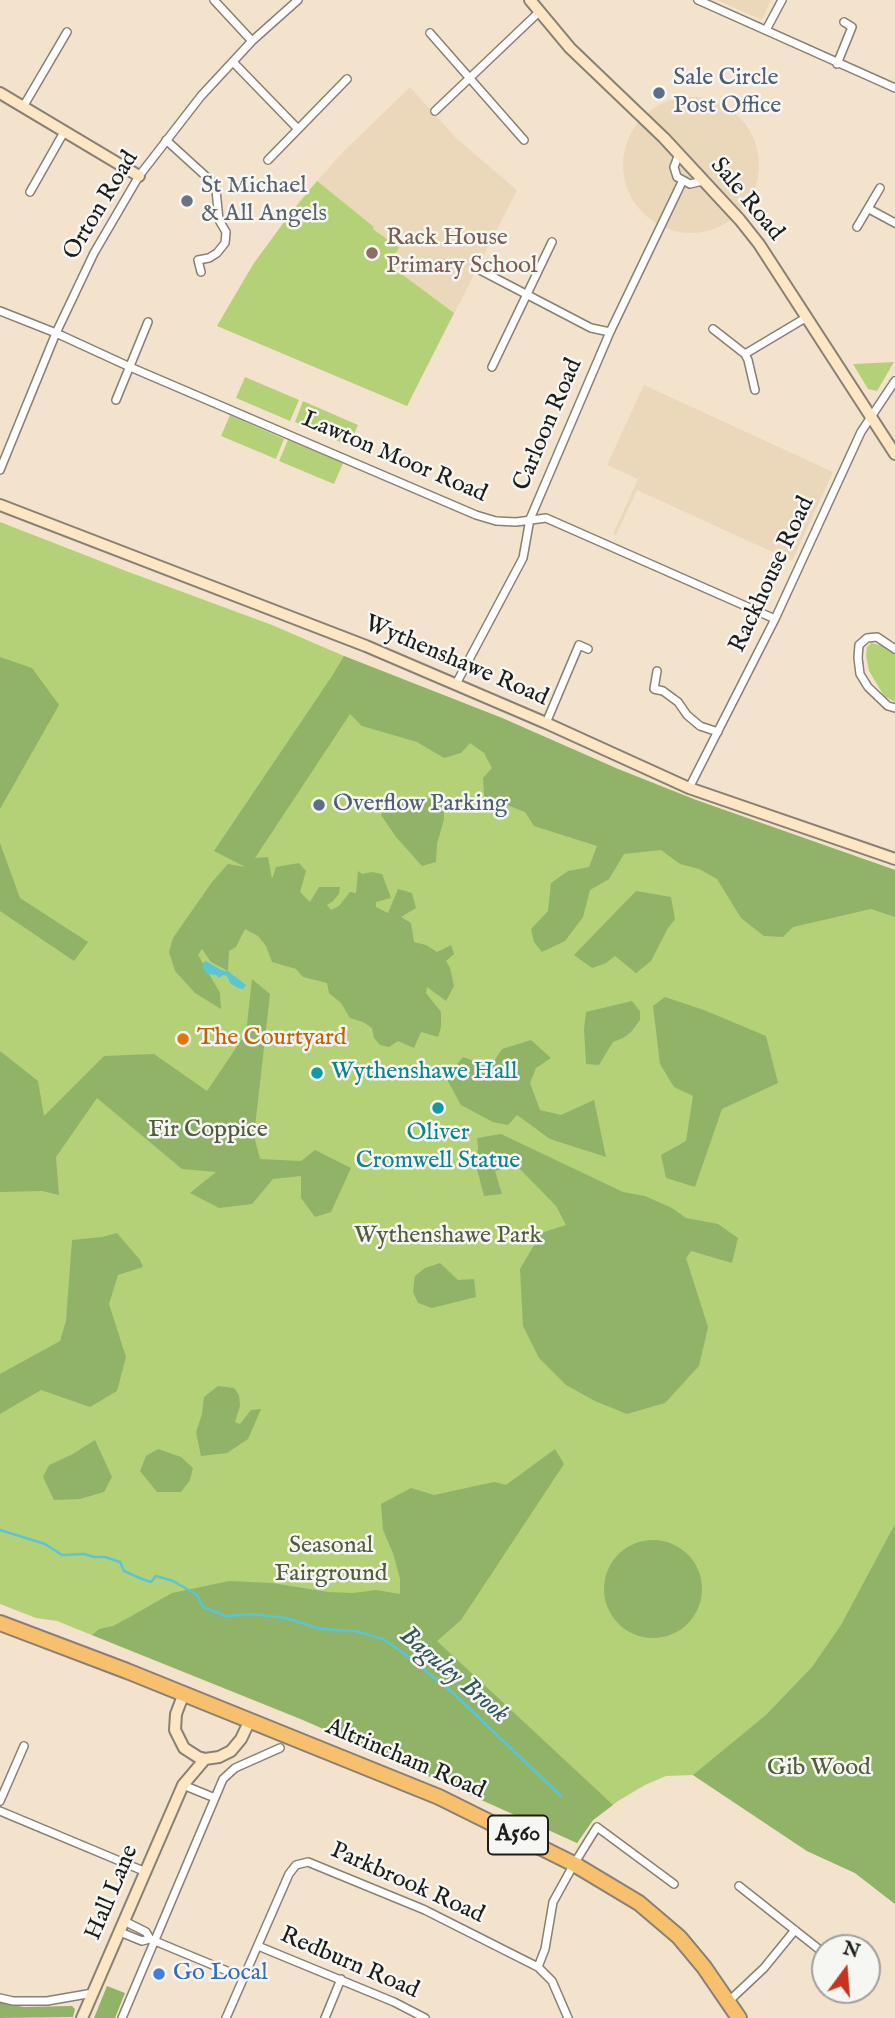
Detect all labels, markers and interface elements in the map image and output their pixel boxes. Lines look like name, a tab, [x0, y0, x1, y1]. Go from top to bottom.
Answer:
place label: Sale Circle Post Office	[673, 65, 781, 121]
marker: Sale Circle Post Office	[651, 85, 667, 101]
street label: Orton Road	[58, 146, 146, 266]
street label: Sale Road	[703, 153, 789, 247]
place label: St Michael & All Angels	[201, 173, 327, 229]
marker: St Michael & All Angels	[179, 193, 195, 209]
place label: Rack House Primary School	[386, 225, 538, 281]
marker: Rack House Primary School	[364, 245, 380, 261]
street label: Carloon Road	[508, 355, 590, 495]
street label: Lawton Moor Road	[297, 406, 491, 510]
street label: Rackhouse Road	[724, 493, 822, 657]
street label: Wythenshawe Road	[360, 610, 552, 714]
place label: Overflow Parking	[333, 791, 508, 819]
marker: Overflow Parking	[311, 797, 327, 813]
place label: The Courtyard	[197, 1025, 347, 1053]
marker: The Courtyard	[175, 1031, 191, 1047]
place label: Wythenshawe Hall	[331, 1059, 517, 1087]
marker: Wythenshawe Hall	[309, 1065, 325, 1081]
marker: Oliver Cromwell Statue	[430, 1100, 446, 1116]
park label: Fir Coppice	[148, 1117, 268, 1145]
place label: Oliver Cromwell Statue	[356, 1120, 520, 1176]
park label: Wythenshawe Park	[354, 1223, 542, 1251]
park label: Seasonal Fairground	[274, 1533, 388, 1589]
water label: Baguley Brook	[392, 1621, 514, 1731]
street label: Altrincham Road	[321, 1713, 489, 1807]
park label: Gib Wood	[767, 1755, 871, 1783]
road number: A560	[488, 1816, 548, 1854]
street label: Parkbrook Road	[326, 1837, 488, 1931]
street label: Hall Lane	[80, 1841, 146, 1945]
street label: Redburn Road	[275, 1922, 423, 2006]
north arrow	[811, 1934, 881, 2004]
text: N	[840, 1937, 862, 1965]
place label: Go Local	[173, 1960, 268, 1988]
marker: Go Local	[151, 1966, 167, 1982]

